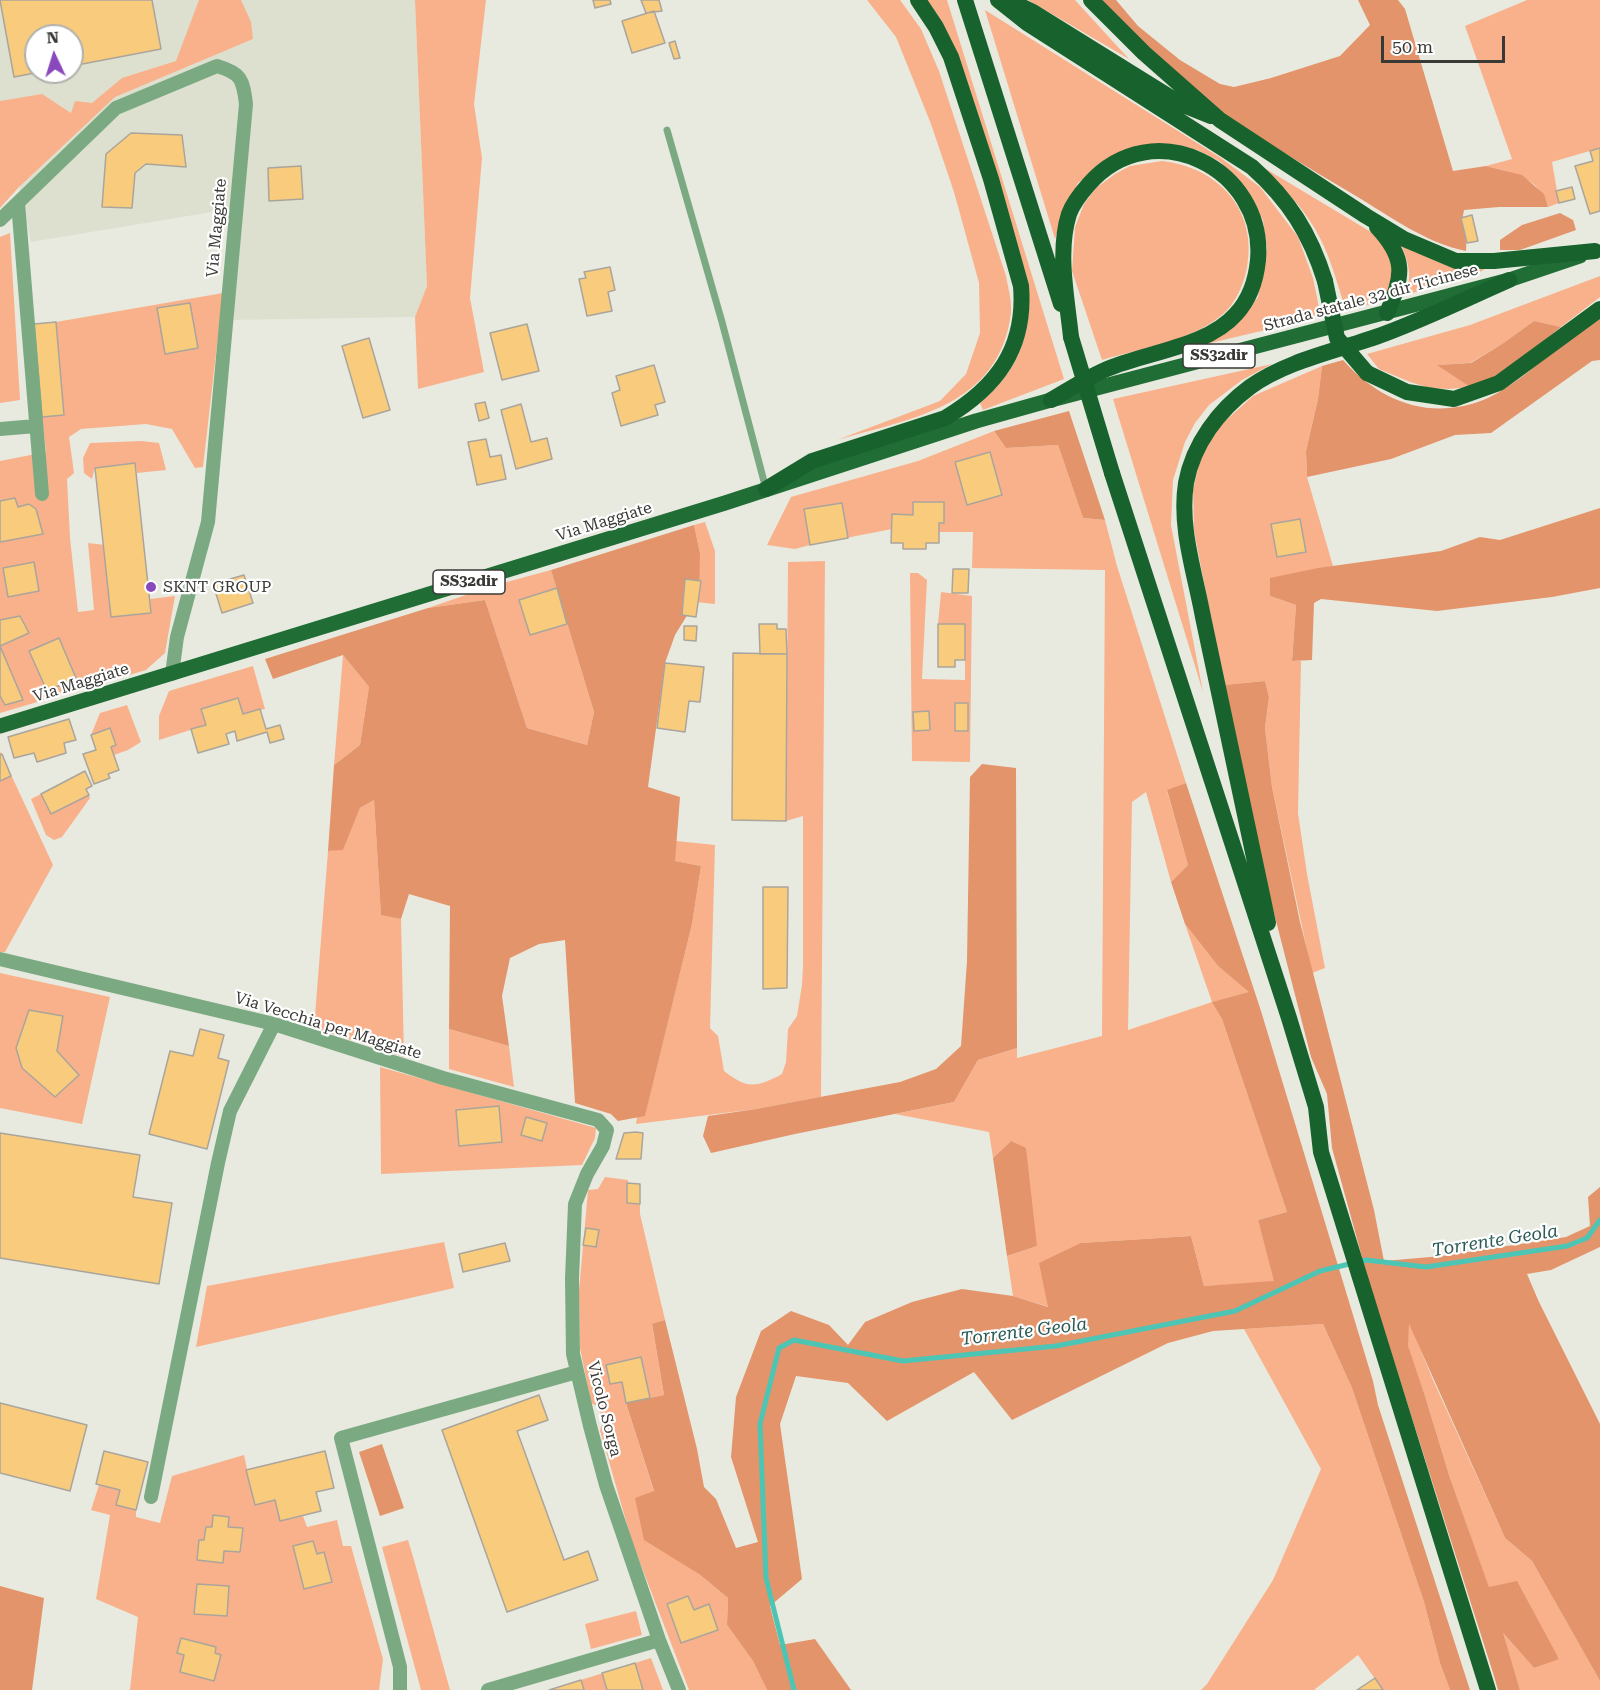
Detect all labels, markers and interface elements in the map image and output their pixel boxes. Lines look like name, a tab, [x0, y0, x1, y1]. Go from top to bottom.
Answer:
north arrow	[24, 24, 84, 84]
scale bar	[1384, 24, 1508, 62]
text: N	[46, 28, 60, 47]
text: 50 m	[1392, 36, 1433, 57]
street label: Via Maggiate	[203, 178, 231, 278]
street label: Strada statale 32 dir Ticinese	[1262, 260, 1480, 336]
road number: SS32dir	[1183, 344, 1255, 368]
street label: Via Maggiate	[554, 498, 654, 546]
road number: SS32dir	[433, 570, 505, 594]
place label: SKNT GROUP	[163, 577, 271, 597]
marker: SKNT GROUP	[144, 580, 158, 594]
street label: Via Maggiate	[31, 659, 131, 707]
street label: Via Vecchia per Maggiate	[232, 988, 424, 1064]
water label: Torrente Geola	[1430, 1220, 1560, 1262]
water label: Torrente Geola	[960, 1314, 1088, 1350]
street label: Vicolo Sorga	[583, 1359, 625, 1459]

